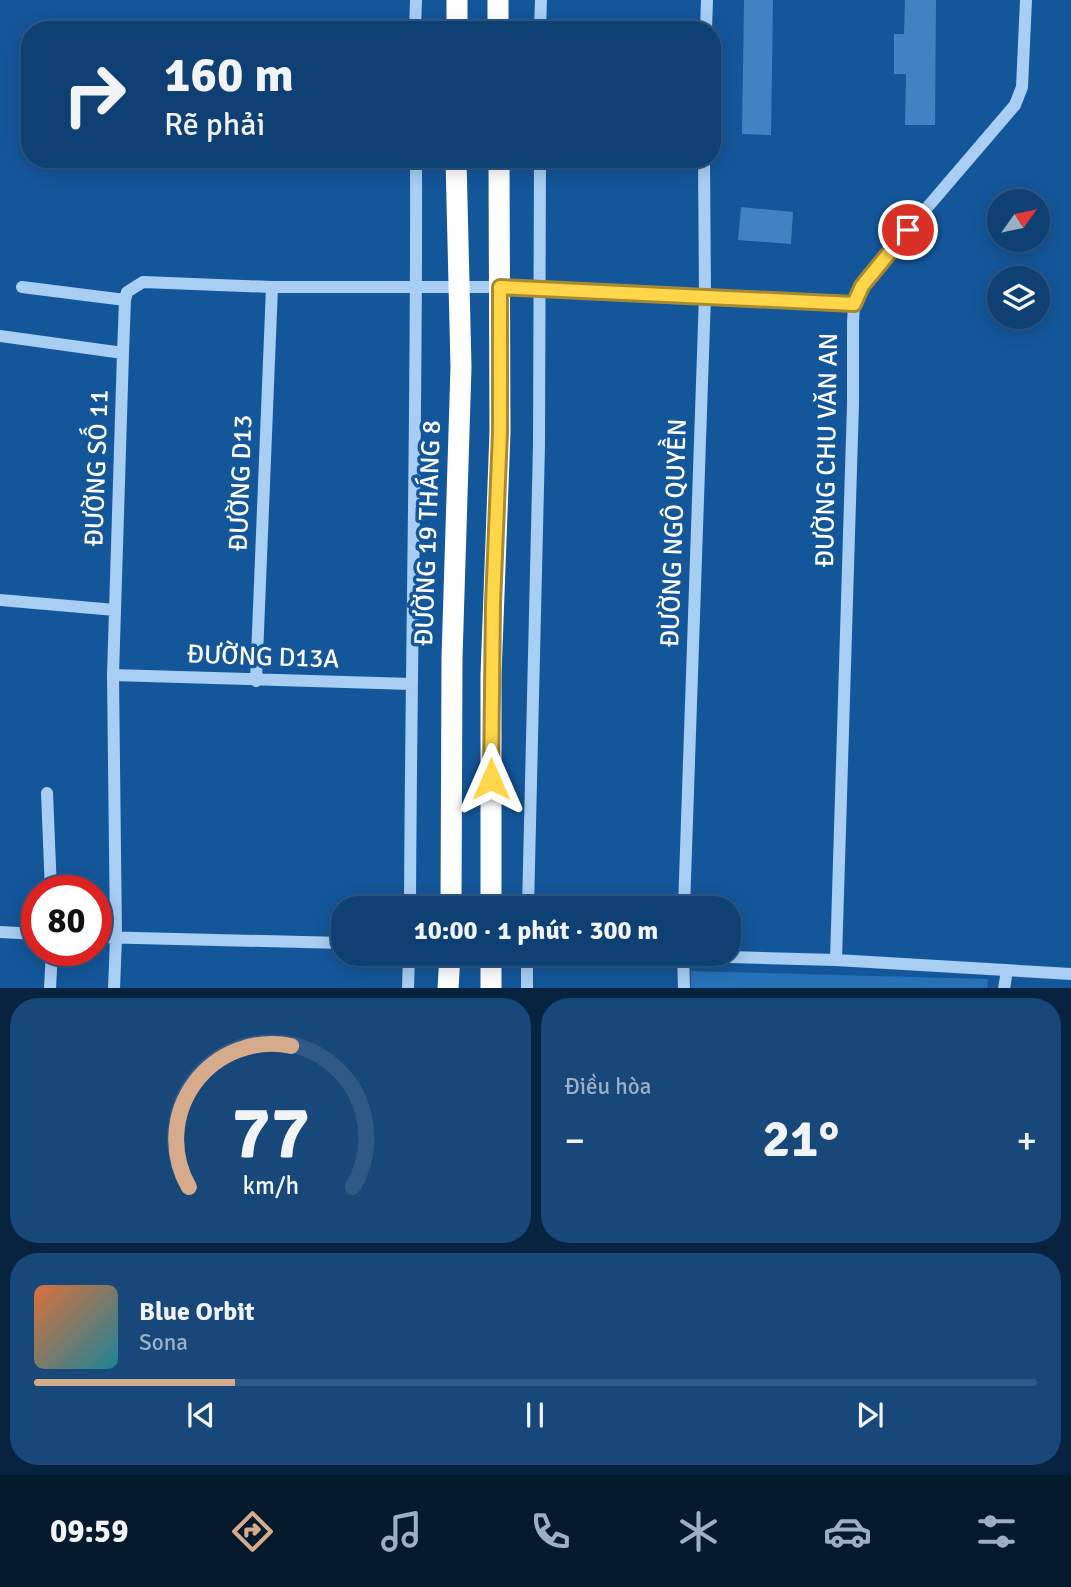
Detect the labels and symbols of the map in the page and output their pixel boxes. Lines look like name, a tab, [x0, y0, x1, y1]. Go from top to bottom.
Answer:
north arrow	[987, 189, 1050, 252]
pin	[878, 200, 938, 260]
street label: ĐƯỜNG CHU VĂN AN	[809, 332, 845, 568]
street label: ĐƯỜNG SỐ 11	[74, 389, 116, 547]
street label: ĐƯỜNG D13	[223, 414, 259, 552]
street label: ĐƯỜNG NGÔ QUYỀN	[650, 418, 694, 648]
street label: ĐƯỜNG 19 THÁNG 8	[408, 420, 448, 646]
street label: ĐƯỜNG D13A	[186, 638, 340, 676]
position arrow	[454, 742, 528, 816]
speed limit sign: 80	[21, 875, 112, 966]

